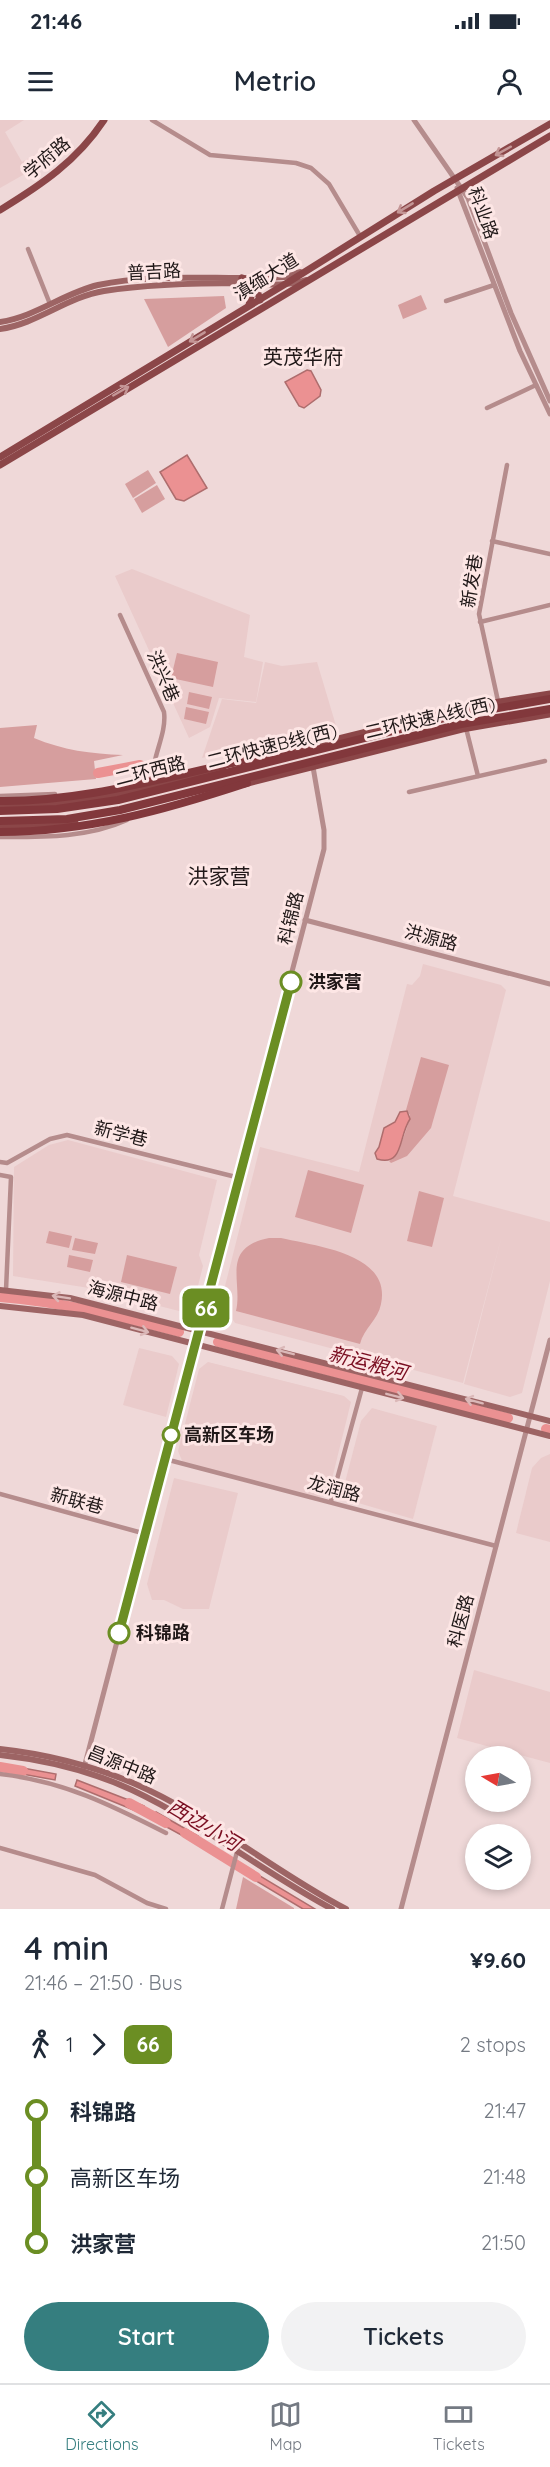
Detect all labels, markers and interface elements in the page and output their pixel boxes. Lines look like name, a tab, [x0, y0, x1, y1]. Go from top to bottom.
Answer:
text: 21:46	[30, 7, 82, 35]
text: Metrio	[234, 64, 316, 98]
icon: menu	[24, 65, 57, 98]
icon: person	[493, 65, 526, 98]
street label: 学府路	[19, 131, 75, 184]
one-way arrow	[495, 145, 512, 157]
street label: 科业路	[463, 184, 504, 242]
one-way arrow	[397, 203, 414, 215]
street label: 滇缅大道	[229, 248, 302, 305]
street label: 普吉路	[126, 259, 182, 284]
one-way arrow	[189, 331, 206, 343]
district label: 英茂华府	[263, 344, 343, 369]
one-way arrow	[112, 384, 129, 396]
street label: 新发巷	[456, 552, 487, 609]
street label: 洪兴巷	[142, 646, 185, 705]
street label: 二环快速A线(西)	[362, 691, 497, 744]
street label: 二环快速B线(西)	[204, 718, 339, 773]
street label: 二环西路	[112, 751, 188, 790]
district label: 洪家营	[188, 863, 251, 889]
street label: 科锦路	[273, 889, 308, 947]
street label: 洪源路	[402, 919, 460, 956]
place label: 洪家营	[308, 970, 362, 993]
marker: 洪家营	[280, 971, 302, 993]
street label: 新学巷	[92, 1116, 150, 1151]
street label: 海源中路	[85, 1276, 161, 1315]
line badge: 66	[179, 1288, 233, 1328]
one-way arrow	[51, 1291, 71, 1302]
text: 66	[194, 1295, 218, 1321]
one-way arrow	[130, 1325, 149, 1337]
water label: 新运粮河	[326, 1340, 414, 1386]
one-way arrow	[276, 1345, 295, 1357]
one-way arrow	[385, 1391, 404, 1402]
one-way arrow	[465, 1395, 484, 1406]
place label: 高新区车场	[184, 1423, 274, 1446]
marker: 高新区车场	[162, 1426, 180, 1444]
street label: 龙润路	[305, 1470, 363, 1507]
street label: 新联巷	[48, 1482, 106, 1519]
street label: 科医路	[442, 1592, 479, 1650]
place label: 科锦路	[136, 1621, 190, 1644]
marker: 科锦路	[108, 1622, 130, 1644]
street label: 昌源中路	[85, 1740, 160, 1789]
north arrow	[465, 1746, 531, 1812]
map controls	[465, 1746, 531, 1890]
water label: 西边小河	[164, 1793, 248, 1858]
button: layers	[465, 1824, 531, 1890]
text: 4 min	[24, 1927, 109, 1968]
text: ¥9.60	[470, 1946, 526, 1974]
text: 21:46 – 21:50 · Bus	[24, 1970, 182, 1995]
icon: walk	[24, 2028, 57, 2061]
icon: forward	[82, 2028, 115, 2061]
text: 66	[136, 2031, 160, 2057]
text: 1	[66, 2032, 73, 2057]
text: 2 stops	[460, 2032, 526, 2057]
text: 科锦路	[70, 2098, 136, 2126]
text: 21:47	[484, 2098, 526, 2123]
text: 高新区车场	[70, 2164, 180, 2192]
text: 21:48	[482, 2164, 526, 2189]
text: 洪家营	[70, 2230, 136, 2258]
text: 21:50	[481, 2230, 526, 2255]
button: Start	[24, 2302, 269, 2371]
button: Tickets	[281, 2302, 526, 2371]
tab: Directions	[65, 2398, 139, 2454]
tab: Map	[269, 2398, 302, 2454]
tab: Tickets	[433, 2398, 485, 2454]

